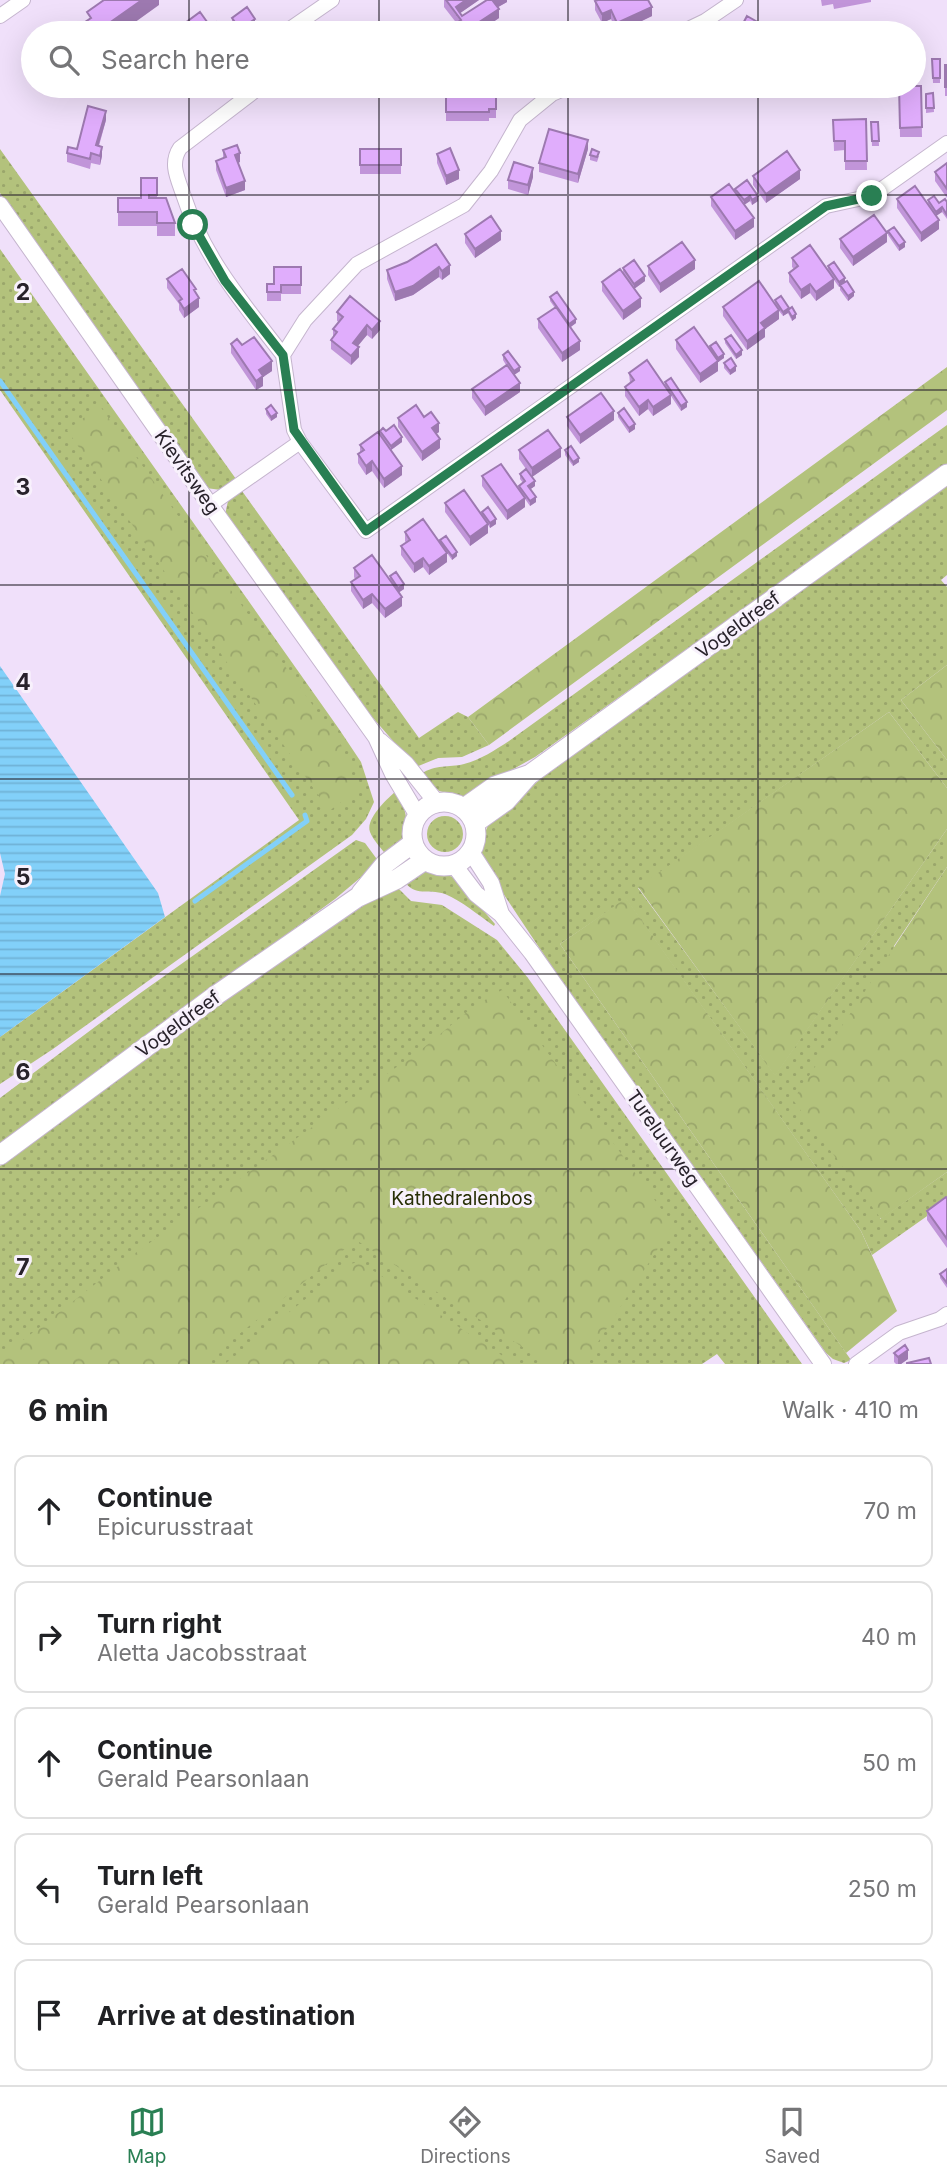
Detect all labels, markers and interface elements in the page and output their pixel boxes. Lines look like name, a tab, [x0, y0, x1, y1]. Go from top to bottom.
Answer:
search box	[21, 21, 926, 98]
icon: search	[45, 41, 83, 79]
text: Search here	[101, 44, 250, 75]
route end	[856, 180, 887, 211]
route start	[177, 209, 208, 240]
text: 2	[16, 278, 30, 306]
street label: Kievitsweg	[150, 425, 224, 519]
text: 3	[16, 473, 30, 501]
street label: Vogeldreef	[691, 587, 785, 663]
text: 4	[15, 668, 31, 696]
text: 5	[16, 863, 30, 891]
street label: Vogeldreef	[131, 986, 225, 1062]
text: 6	[16, 1058, 30, 1086]
street label: Tureluurweg	[621, 1085, 705, 1191]
park label: Kathedralenbos	[391, 1187, 533, 1210]
text: 7	[16, 1253, 30, 1281]
text: 6 min	[28, 1392, 109, 1428]
text: Walk · 410 m	[782, 1396, 919, 1424]
text: Continue	[97, 1482, 213, 1513]
icon: ahead	[30, 1492, 68, 1530]
text: 70 m	[863, 1497, 917, 1525]
text: Epicurusstraat	[97, 1513, 253, 1541]
text: Turn right	[97, 1608, 222, 1639]
icon: right	[30, 1618, 68, 1656]
text: 40 m	[861, 1623, 917, 1651]
text: Aletta Jacobsstraat	[97, 1639, 307, 1667]
text: Continue	[97, 1734, 213, 1765]
icon: ahead	[30, 1744, 68, 1782]
text: 50 m	[862, 1749, 917, 1777]
text: Gerald Pearsonlaan	[97, 1765, 310, 1793]
text: Turn left	[97, 1860, 203, 1891]
icon: left	[30, 1870, 68, 1908]
text: 250 m	[848, 1875, 917, 1903]
text: Gerald Pearsonlaan	[97, 1891, 310, 1919]
icon: arrive	[30, 1996, 68, 2034]
text: Arrive at destination	[97, 2000, 356, 2031]
tab: Map	[127, 2103, 166, 2168]
tab: Directions	[420, 2103, 511, 2168]
tab: Saved	[764, 2103, 820, 2168]

